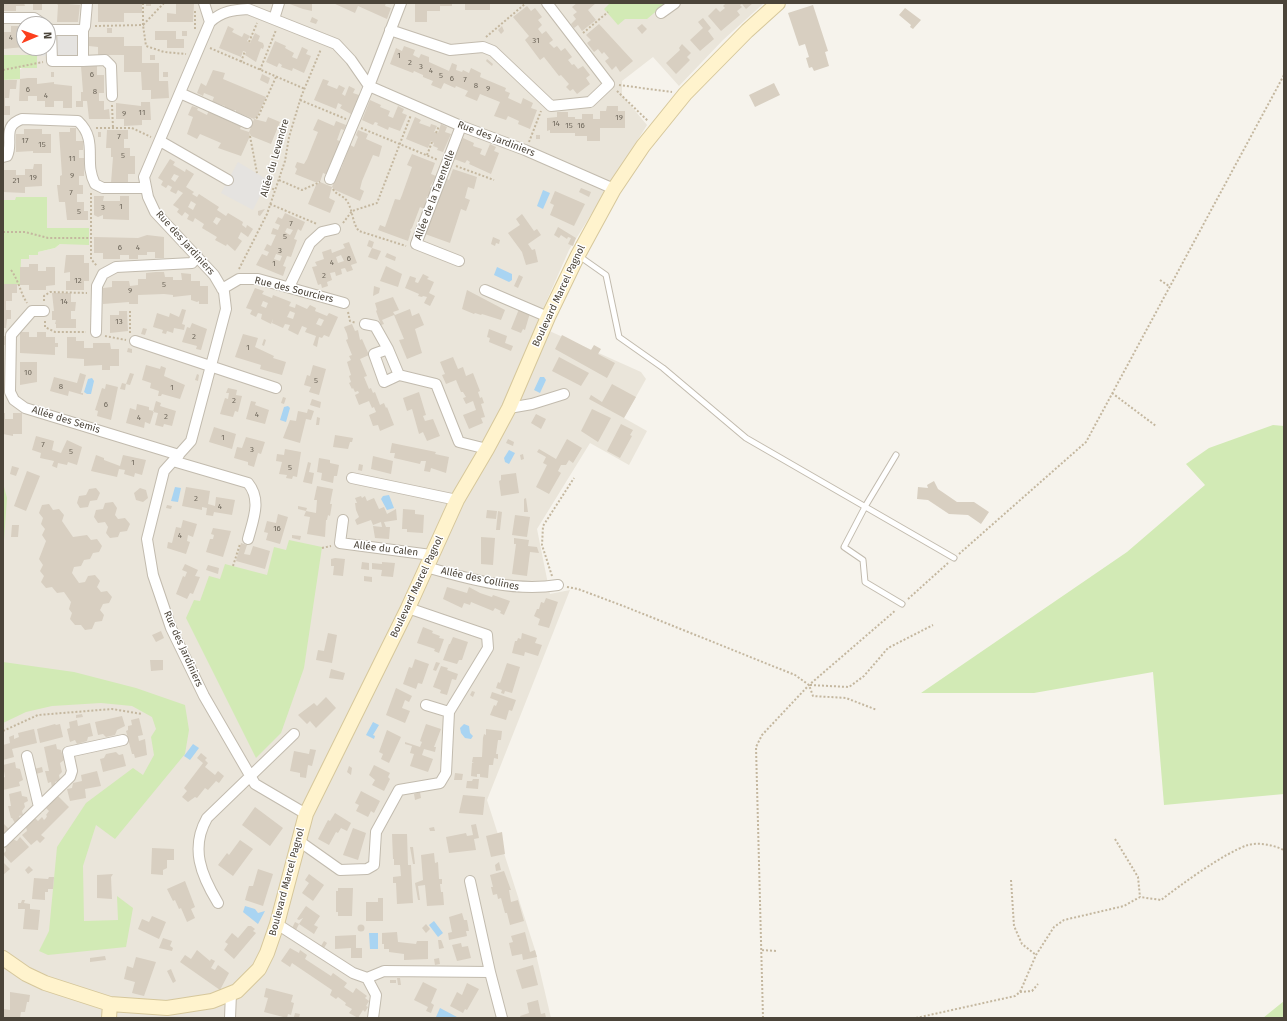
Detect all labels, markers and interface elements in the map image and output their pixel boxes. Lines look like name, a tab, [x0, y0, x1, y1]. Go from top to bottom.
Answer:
north arrow	[16, 16, 56, 56]
text: N	[41, 32, 54, 39]
house number: 4	[9, 33, 13, 43]
house number: 31	[532, 36, 540, 46]
house number: 1	[397, 51, 401, 61]
house number: 2	[408, 58, 412, 68]
house number: 3	[419, 62, 423, 72]
house number: 4	[429, 66, 433, 76]
house number: 6	[90, 70, 94, 80]
house number: 5	[439, 71, 443, 81]
house number: 6	[450, 74, 454, 84]
house number: 7	[463, 75, 467, 85]
house number: 8	[474, 81, 478, 91]
house number: 9	[486, 84, 490, 94]
house number: 6	[26, 85, 30, 95]
house number: 8	[93, 87, 97, 97]
house number: 4	[44, 91, 48, 101]
house number: 11	[139, 108, 145, 118]
house number: 9	[122, 109, 126, 119]
house number: 19	[615, 113, 623, 123]
street label: Allée du Levandre	[258, 118, 292, 198]
street label: Rue des Jardiniers	[456, 119, 536, 159]
house number: 14	[552, 119, 560, 129]
house number: 15	[565, 121, 573, 131]
house number: 16	[577, 121, 585, 131]
house number: 7	[117, 132, 121, 142]
house number: 17	[21, 136, 29, 146]
house number: 15	[38, 140, 46, 150]
street label: Allée de la Tarentelle	[412, 148, 458, 242]
house number: 5	[121, 151, 125, 161]
house number: 11	[69, 154, 75, 164]
house number: 9	[70, 171, 74, 181]
house number: 19	[29, 173, 37, 183]
house number: 21	[12, 176, 20, 186]
house number: 7	[69, 188, 73, 198]
house number: 1	[119, 202, 123, 212]
house number: 3	[101, 203, 105, 213]
house number: 5	[77, 207, 81, 217]
street label: Rue des Jardiniers	[153, 208, 217, 278]
house number: 7	[289, 219, 293, 229]
house number: 5	[283, 232, 287, 242]
house number: 6	[118, 243, 122, 253]
house number: 4	[136, 243, 140, 253]
street label: Boulevard Marcel Pagnol	[530, 243, 588, 349]
house number: 3	[278, 246, 282, 256]
house number: 6	[347, 254, 351, 264]
house number: 4	[330, 258, 334, 268]
house number: 1	[272, 259, 276, 269]
house number: 2	[322, 271, 326, 281]
street label: Rue des Sourciers	[253, 274, 335, 306]
house number: 12	[74, 276, 82, 286]
house number: 5	[162, 280, 166, 290]
house number: 9	[128, 286, 132, 296]
house number: 14	[60, 297, 68, 307]
house number: 13	[115, 317, 123, 327]
house number: 2	[192, 332, 196, 342]
house number: 1	[246, 343, 250, 353]
house number: 10	[24, 368, 32, 378]
house number: 5	[314, 376, 318, 386]
house number: 8	[59, 382, 63, 392]
house number: 1	[170, 383, 174, 393]
house number: 2	[232, 396, 236, 406]
house number: 6	[104, 400, 108, 410]
street label: Allée des Semis	[30, 404, 102, 436]
house number: 4	[255, 410, 259, 420]
house number: 2	[164, 412, 168, 422]
house number: 4	[137, 413, 141, 423]
house number: 1	[221, 433, 225, 443]
house number: 7	[41, 440, 45, 450]
house number: 3	[250, 445, 254, 455]
house number: 5	[69, 447, 73, 457]
house number: 1	[131, 458, 135, 468]
house number: 5	[288, 463, 292, 473]
house number: 2	[194, 494, 198, 504]
house number: 4	[218, 502, 222, 512]
house number: 16	[273, 524, 281, 534]
house number: 4	[178, 531, 182, 541]
street label: Boulevard Marcel Pagnol	[388, 534, 446, 640]
street label: Allée du Calen	[353, 539, 419, 559]
street label: Allée des Collines	[440, 565, 520, 593]
street label: Rue des Jardiniers	[161, 609, 205, 689]
street label: Boulevard Marcel Pagnol	[267, 827, 307, 937]

